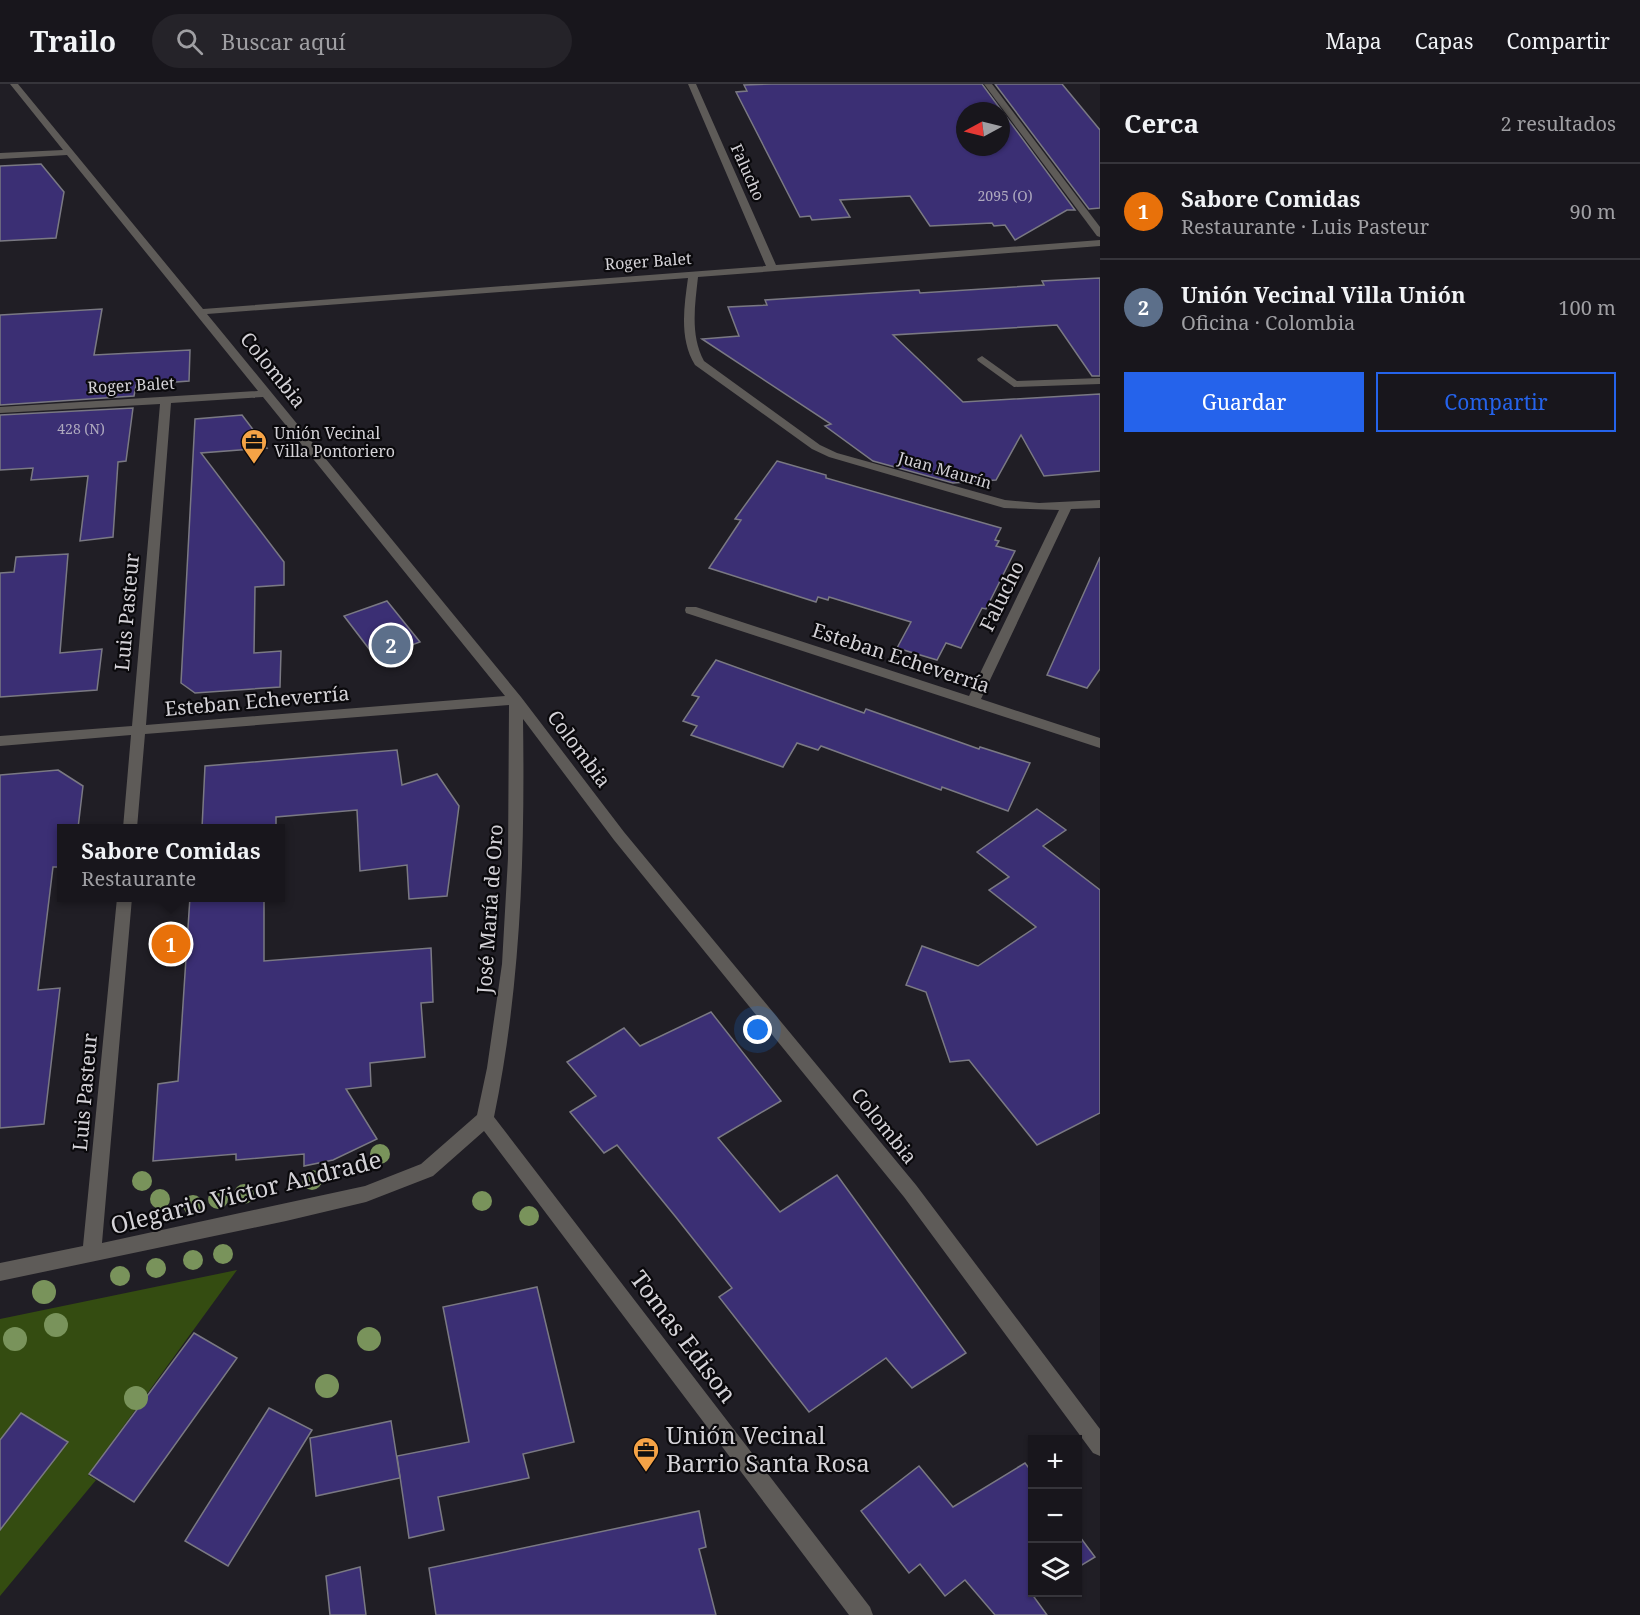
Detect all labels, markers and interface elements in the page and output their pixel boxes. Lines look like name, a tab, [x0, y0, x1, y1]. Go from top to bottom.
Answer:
search box	[152, 14, 572, 68]
text: Trailo	[30, 22, 116, 60]
icon: search	[173, 25, 206, 58]
text: Buscar aquí	[221, 26, 346, 56]
text: Mapa	[1325, 27, 1382, 55]
text: Capas	[1415, 27, 1474, 55]
text: Compartir	[1507, 27, 1610, 55]
north arrow	[956, 102, 1010, 156]
text: Cerca	[1124, 105, 1199, 141]
text: 2 resultados	[1500, 110, 1616, 137]
street label: Falucho	[726, 140, 770, 204]
text: Sabore Comidas	[1181, 183, 1360, 213]
house number: 2095 (O)	[977, 186, 1033, 205]
text: 1	[1138, 198, 1149, 225]
text: 90 m	[1570, 198, 1616, 225]
text: Restaurante · Luis Pasteur	[1181, 213, 1429, 240]
street label: Roger Balet	[604, 247, 693, 275]
text: Unión Vecinal Villa Unión	[1181, 279, 1466, 309]
text: 2	[1138, 294, 1149, 321]
text: 100 m	[1558, 294, 1616, 321]
text: Oficina · Colombia	[1181, 309, 1355, 336]
street label: Colombia	[234, 326, 312, 413]
street label: Roger Balet	[87, 372, 175, 398]
button: Guardar	[1124, 372, 1364, 432]
button: Compartir	[1376, 372, 1616, 432]
house number: 428 (N)	[57, 419, 105, 438]
place label: Unión Vecinal Villa Pontoriero	[274, 422, 395, 462]
office icon: Unión Vecinal Villa Pontoriero	[239, 427, 269, 465]
street label: Juan Maurín	[895, 446, 994, 494]
street label: Luis Pasteur	[108, 551, 145, 672]
street label: Falucho	[973, 556, 1030, 636]
street label: Esteban Echeverría	[809, 616, 993, 699]
pin: 2	[372, 622, 410, 668]
street label: Esteban Echeverría	[163, 679, 350, 722]
street label: Colombia	[541, 704, 617, 793]
street label: José María de Oro	[470, 823, 509, 996]
popup	[57, 824, 285, 902]
text: Sabore Comidas	[81, 835, 261, 865]
text: Restaurante	[81, 865, 196, 892]
pin: 1	[152, 922, 190, 966]
your location	[743, 1015, 772, 1044]
street label: Luis Pasteur	[66, 1031, 103, 1152]
street label: Colombia	[845, 1082, 923, 1169]
street label: Olegario Victor Andrade	[107, 1142, 385, 1241]
street label: Tomas Edison	[623, 1263, 745, 1409]
place label: Unión Vecinal Barrio Santa Rosa	[666, 1418, 870, 1479]
office icon: Unión Vecinal Barrio Santa Rosa	[631, 1435, 661, 1473]
map controls	[1028, 1435, 1082, 1597]
button: +	[1028, 1435, 1082, 1489]
button: −	[1028, 1489, 1082, 1543]
button: layers	[1028, 1543, 1082, 1597]

